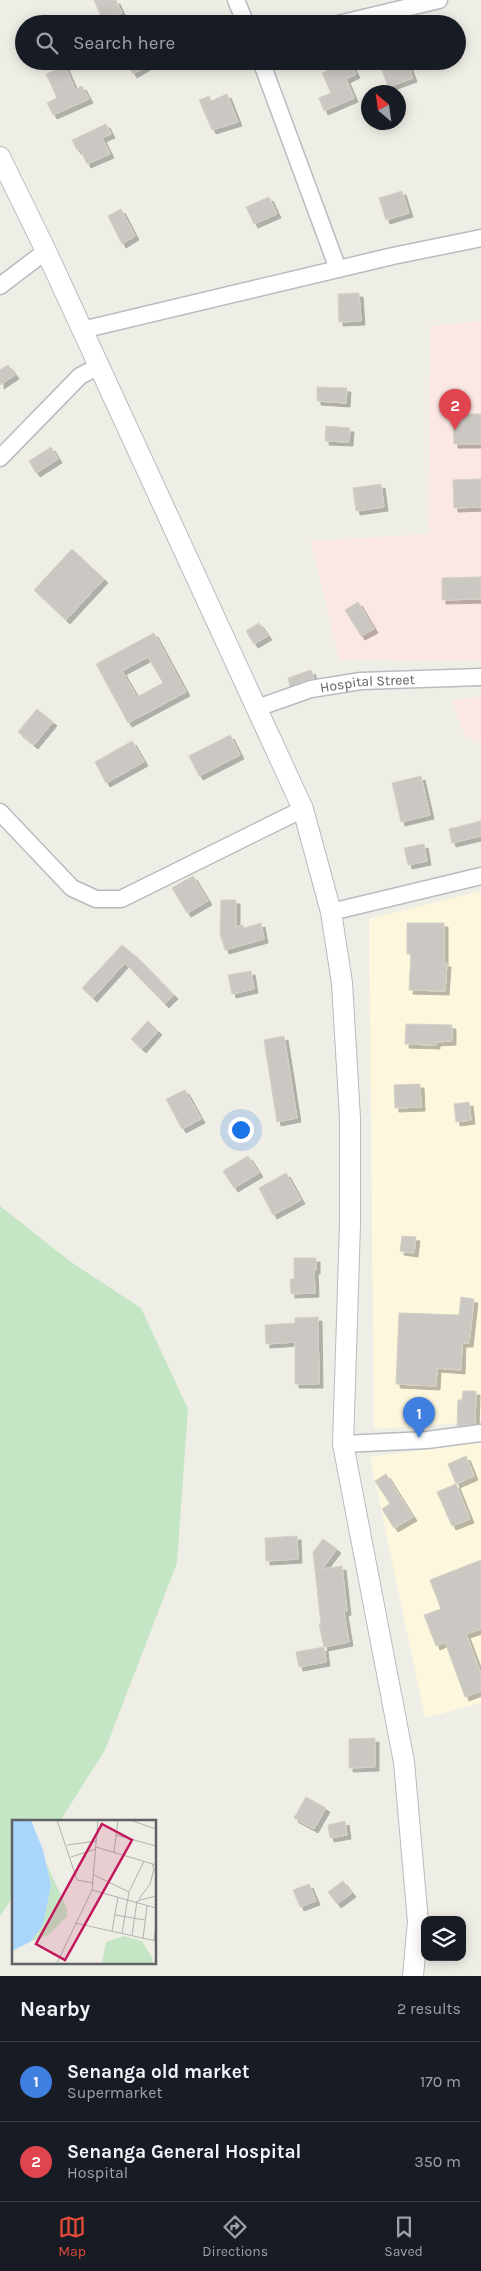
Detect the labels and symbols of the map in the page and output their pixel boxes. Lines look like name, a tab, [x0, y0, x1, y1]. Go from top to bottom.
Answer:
north arrow	[361, 85, 406, 130]
pin: 2	[439, 389, 471, 430]
street label: Hospital Street	[319, 671, 415, 696]
your location	[228, 1117, 254, 1143]
pin: 1	[403, 1397, 435, 1438]
inset map	[12, 1820, 156, 1964]

